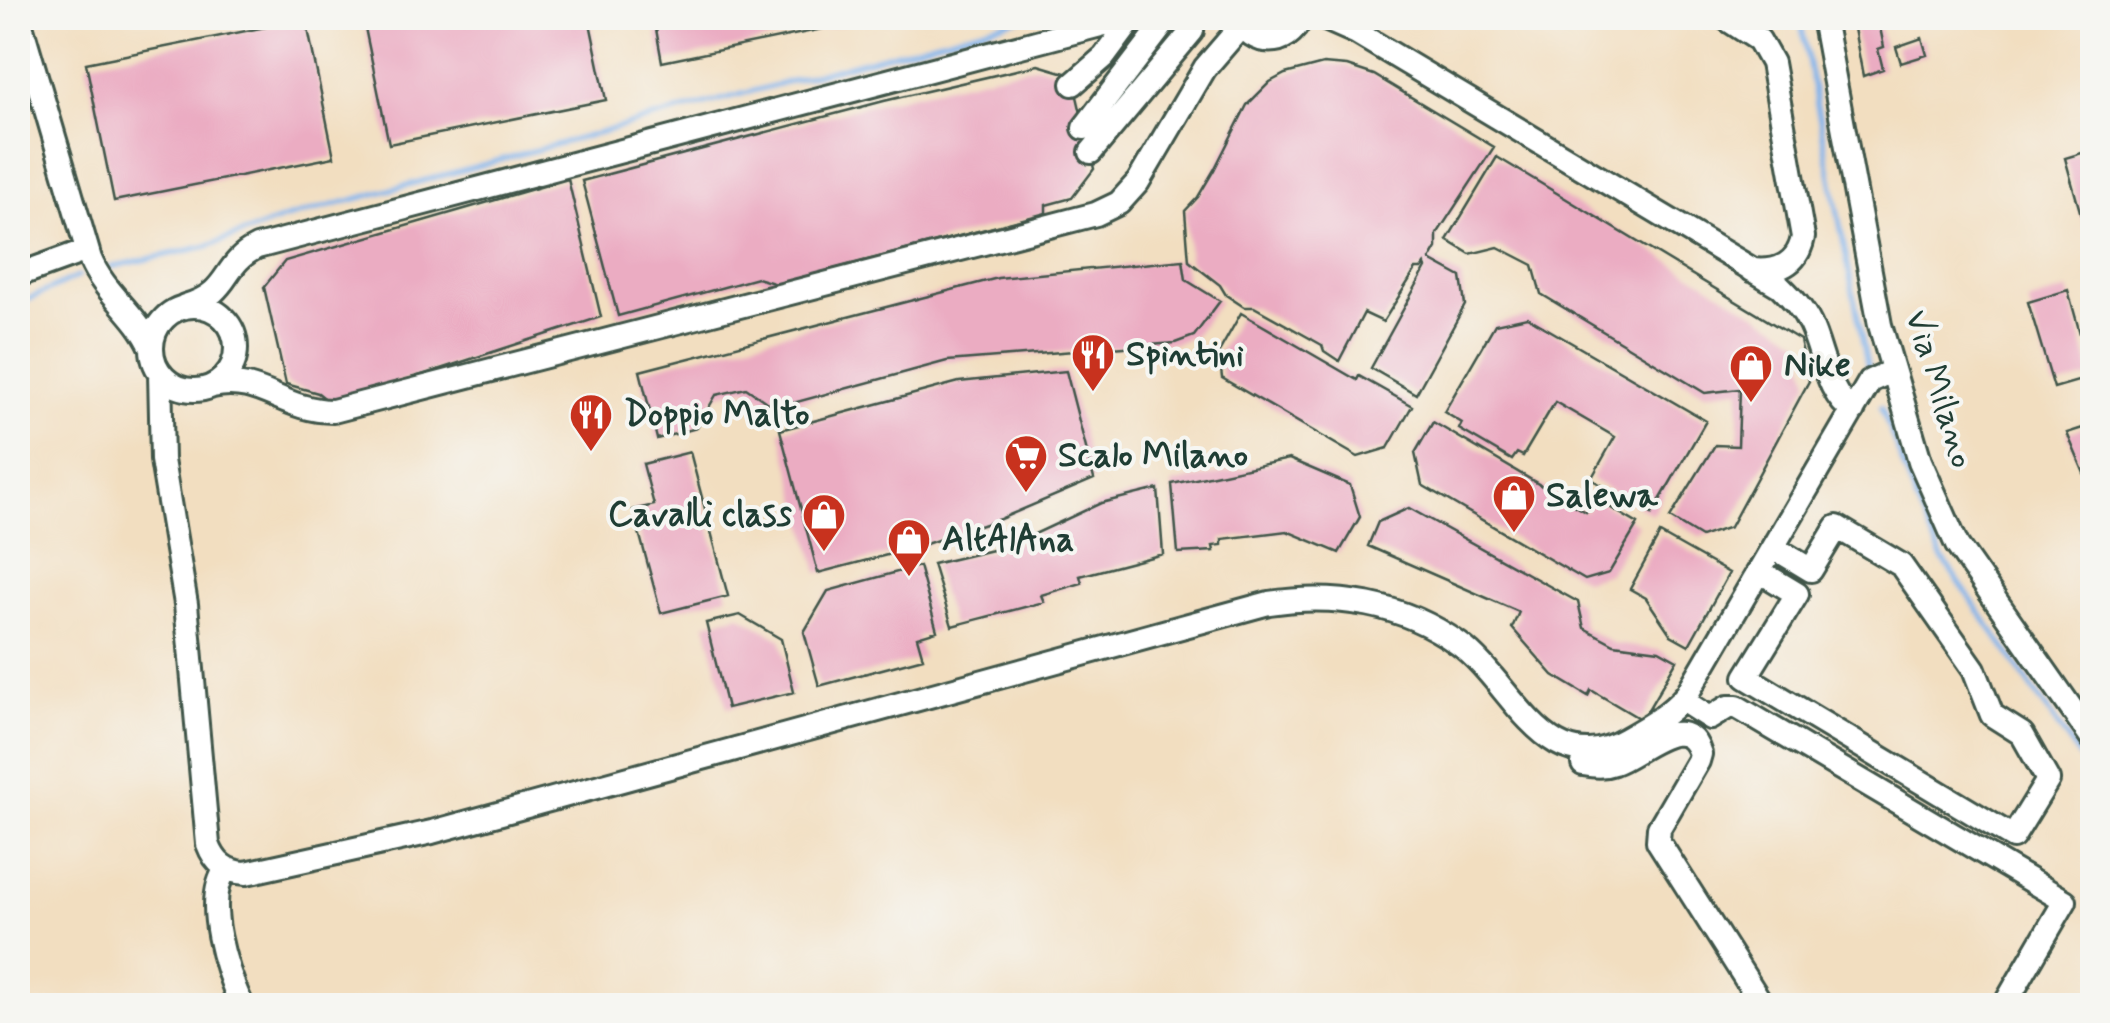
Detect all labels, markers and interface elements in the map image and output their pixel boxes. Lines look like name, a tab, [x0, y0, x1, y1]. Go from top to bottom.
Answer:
street label: Via Milano	[1893, 304, 1985, 474]
restaurant icon: Spintini	[1070, 332, 1116, 393]
place label: Spintini	[1126, 332, 1244, 378]
shop icon: Nike	[1728, 343, 1774, 404]
place label: Nike	[1784, 343, 1851, 389]
restaurant icon: Doppio Malto	[568, 392, 614, 453]
place label: Doppio Malto	[624, 392, 810, 438]
supermarket icon: Scalo Milano	[1003, 433, 1049, 494]
place label: Scalo Milano	[1058, 433, 1248, 479]
shop icon: Salewa	[1491, 473, 1537, 534]
place label: Salewa	[1546, 473, 1658, 519]
place label: Cavalli class	[608, 492, 793, 538]
shop icon: Cavalli class	[801, 492, 847, 553]
shop icon: AltAlAna	[886, 517, 932, 578]
place label: AltAlAna	[942, 517, 1074, 563]

